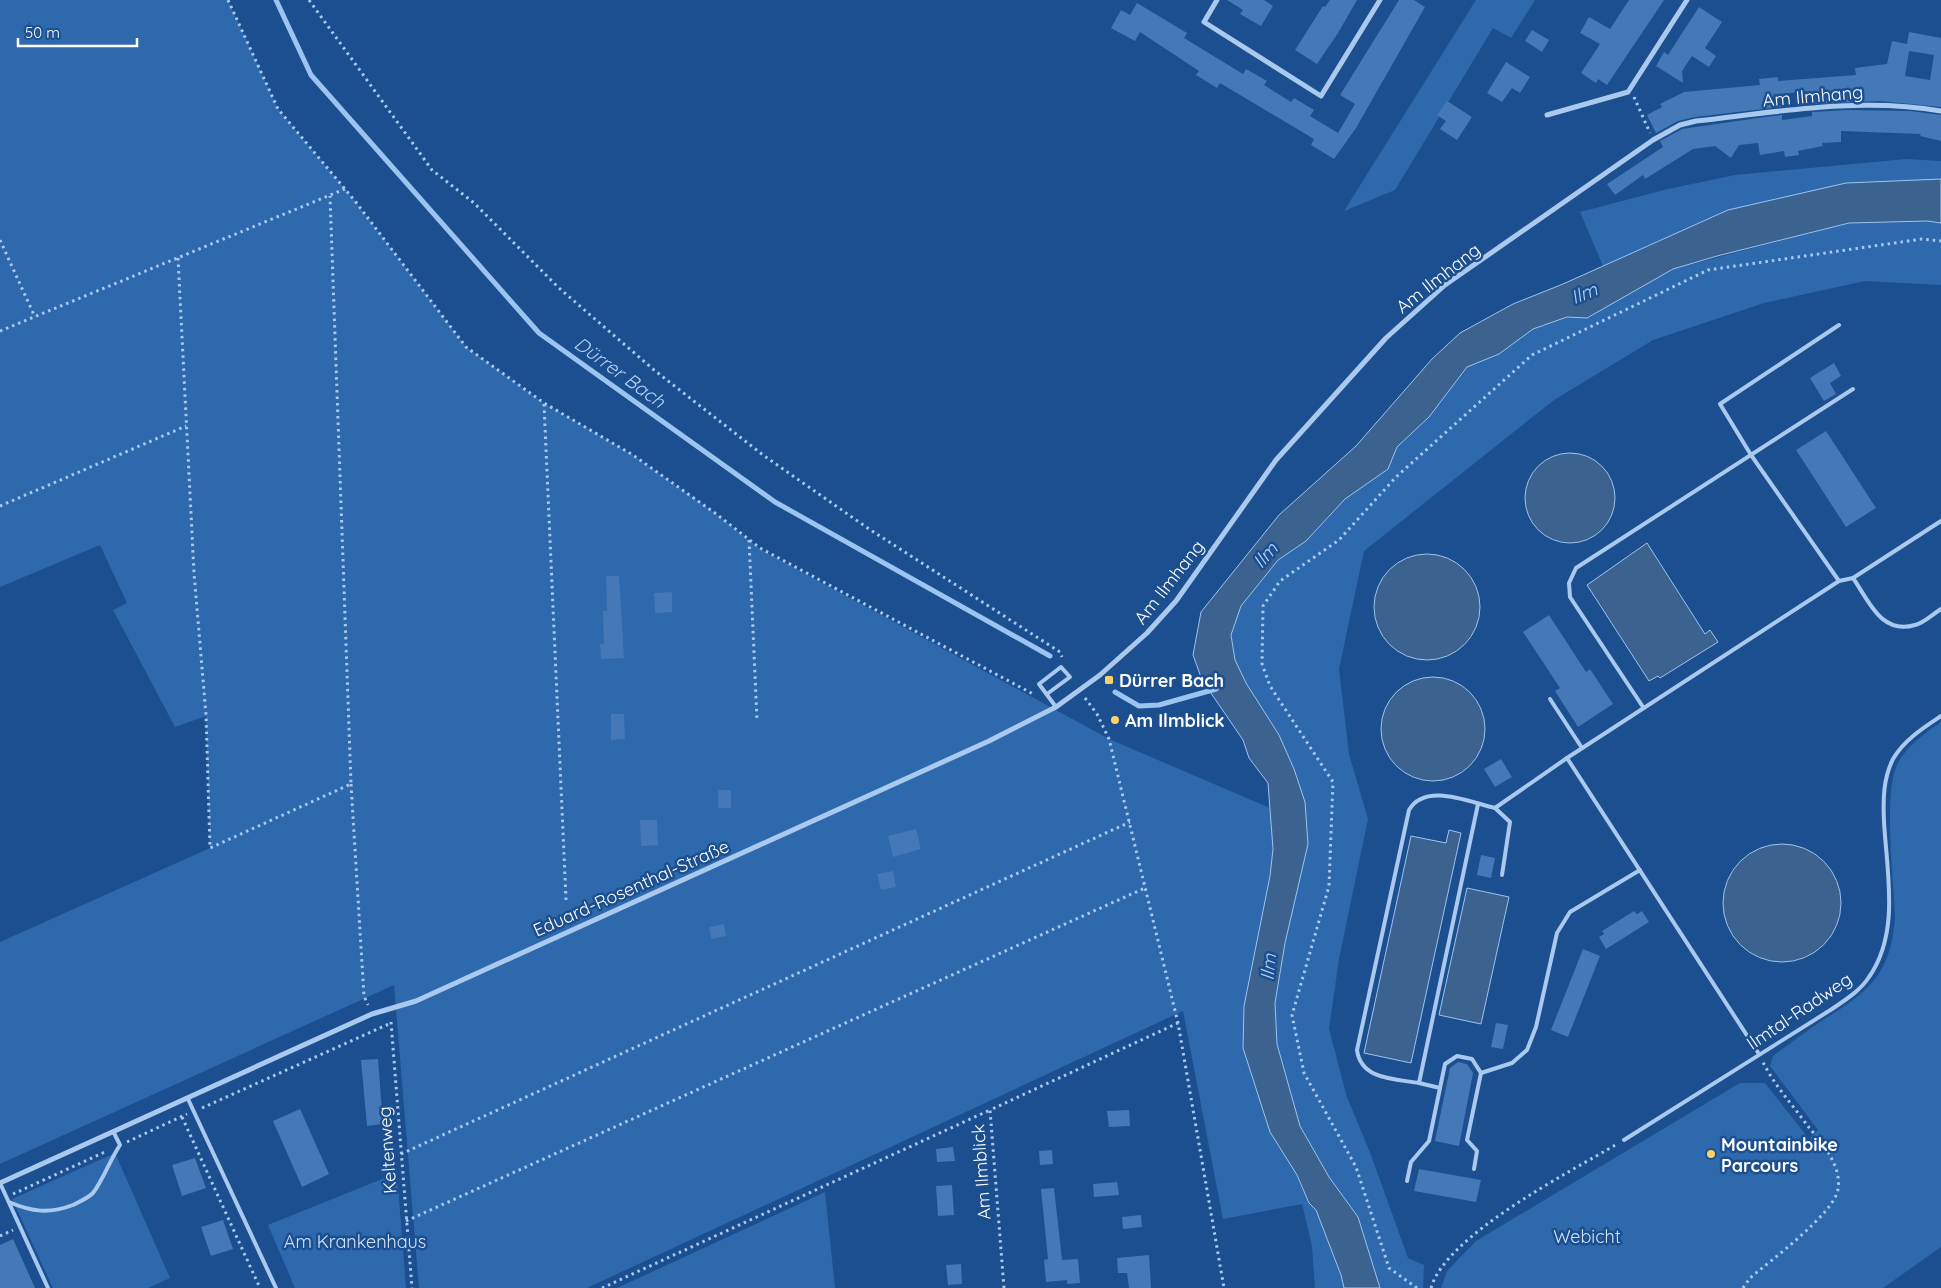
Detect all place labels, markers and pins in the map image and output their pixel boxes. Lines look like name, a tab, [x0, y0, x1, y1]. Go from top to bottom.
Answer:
place label: Dürrer Bach	[1119, 669, 1224, 692]
marker: Dürrer Bach	[1103, 674, 1115, 686]
place label: Am Ilmblick	[1125, 709, 1225, 732]
marker: Am Ilmblick	[1109, 714, 1121, 726]
place label: Mountainbike Parcours	[1721, 1133, 1838, 1177]
marker: Mountainbike Parcours	[1705, 1148, 1717, 1160]

